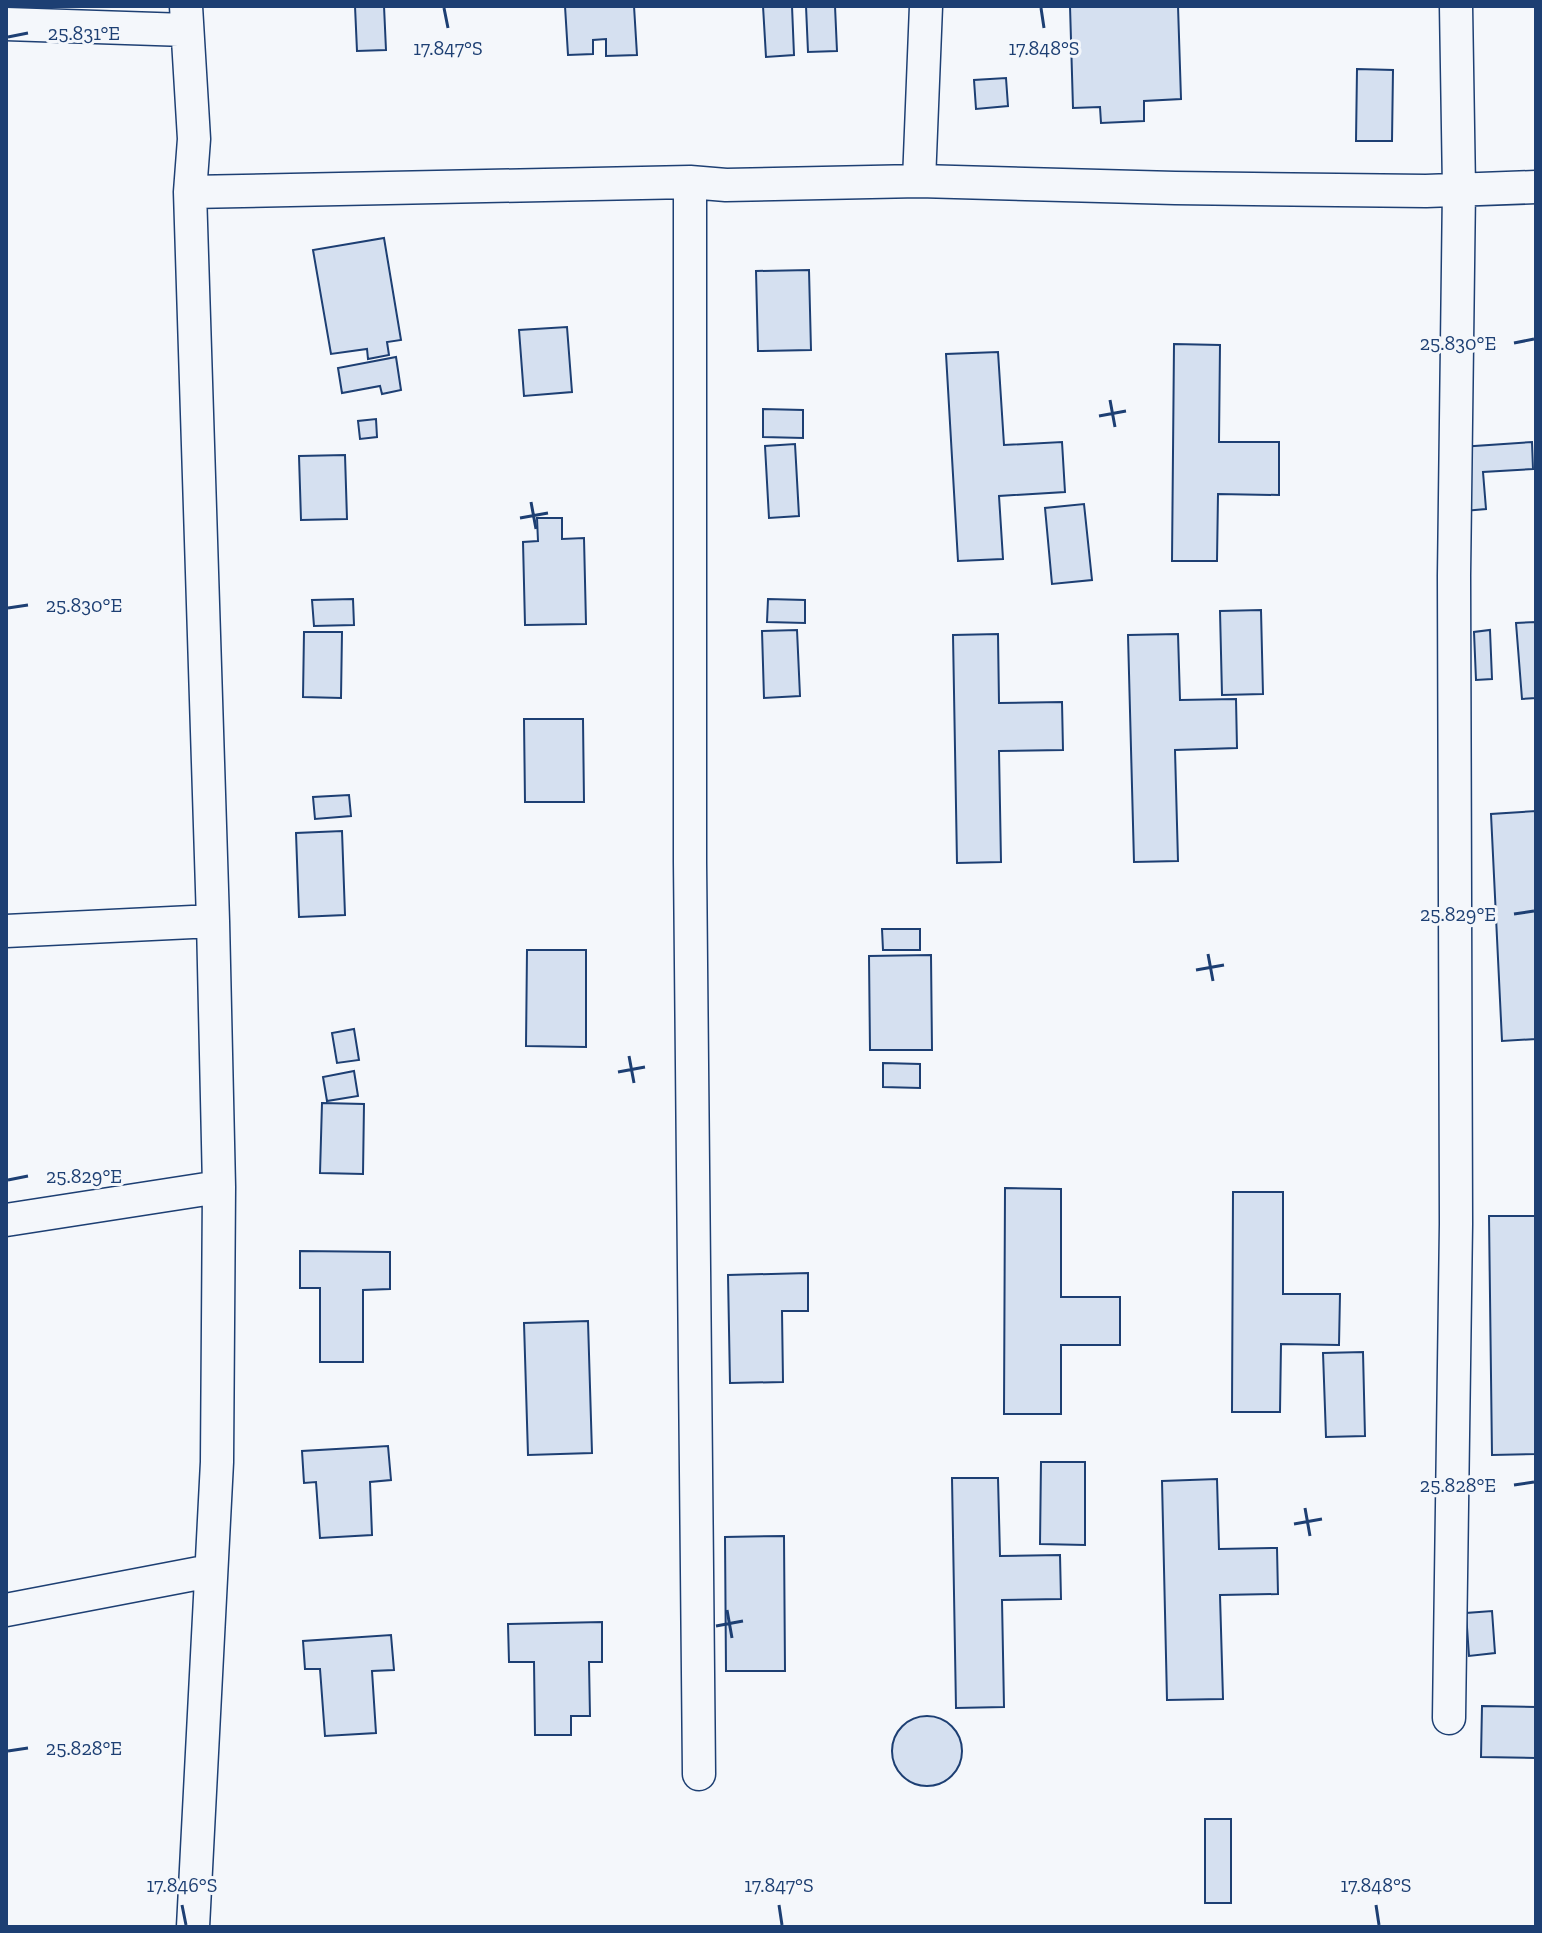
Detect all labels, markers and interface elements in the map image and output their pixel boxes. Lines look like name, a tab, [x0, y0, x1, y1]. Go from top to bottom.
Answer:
text: 25.831°E	[48, 21, 120, 45]
text: 17.847°S	[413, 36, 483, 60]
text: 17.848°S	[1009, 36, 1079, 60]
text: 25.830°E	[1420, 331, 1496, 355]
text: 25.830°E	[46, 593, 122, 617]
text: 25.829°E	[1420, 902, 1496, 926]
text: 25.829°E	[46, 1164, 122, 1188]
text: 25.828°E	[1420, 1473, 1496, 1497]
text: 25.828°E	[46, 1736, 122, 1760]
text: 17.846°S	[147, 1873, 217, 1897]
text: 17.847°S	[744, 1873, 814, 1897]
text: 17.848°S	[1341, 1873, 1411, 1897]

